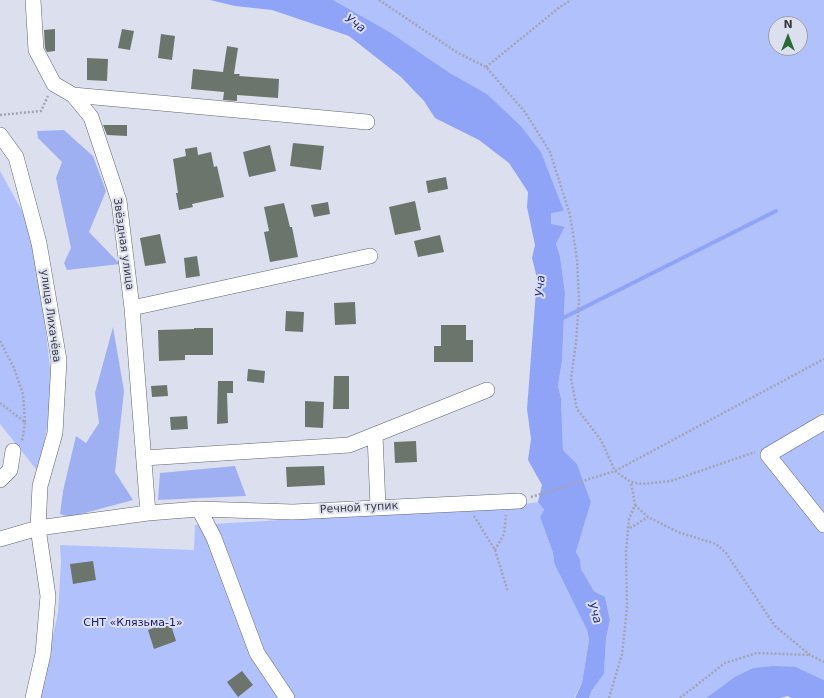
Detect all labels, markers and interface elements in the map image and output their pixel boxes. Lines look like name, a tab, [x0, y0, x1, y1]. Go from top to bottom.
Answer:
water label: Уча	[342, 12, 368, 36]
north arrow	[768, 16, 808, 56]
text: N	[783, 18, 793, 31]
street label: Звёздная улица	[110, 197, 136, 291]
street label: улица Лихачёва	[37, 269, 63, 363]
water label: Уча	[533, 275, 549, 297]
street label: Речной тупик	[320, 499, 398, 517]
water label: Уча	[584, 600, 604, 626]
park label: СНТ «Клязьма-1»	[83, 616, 183, 630]

